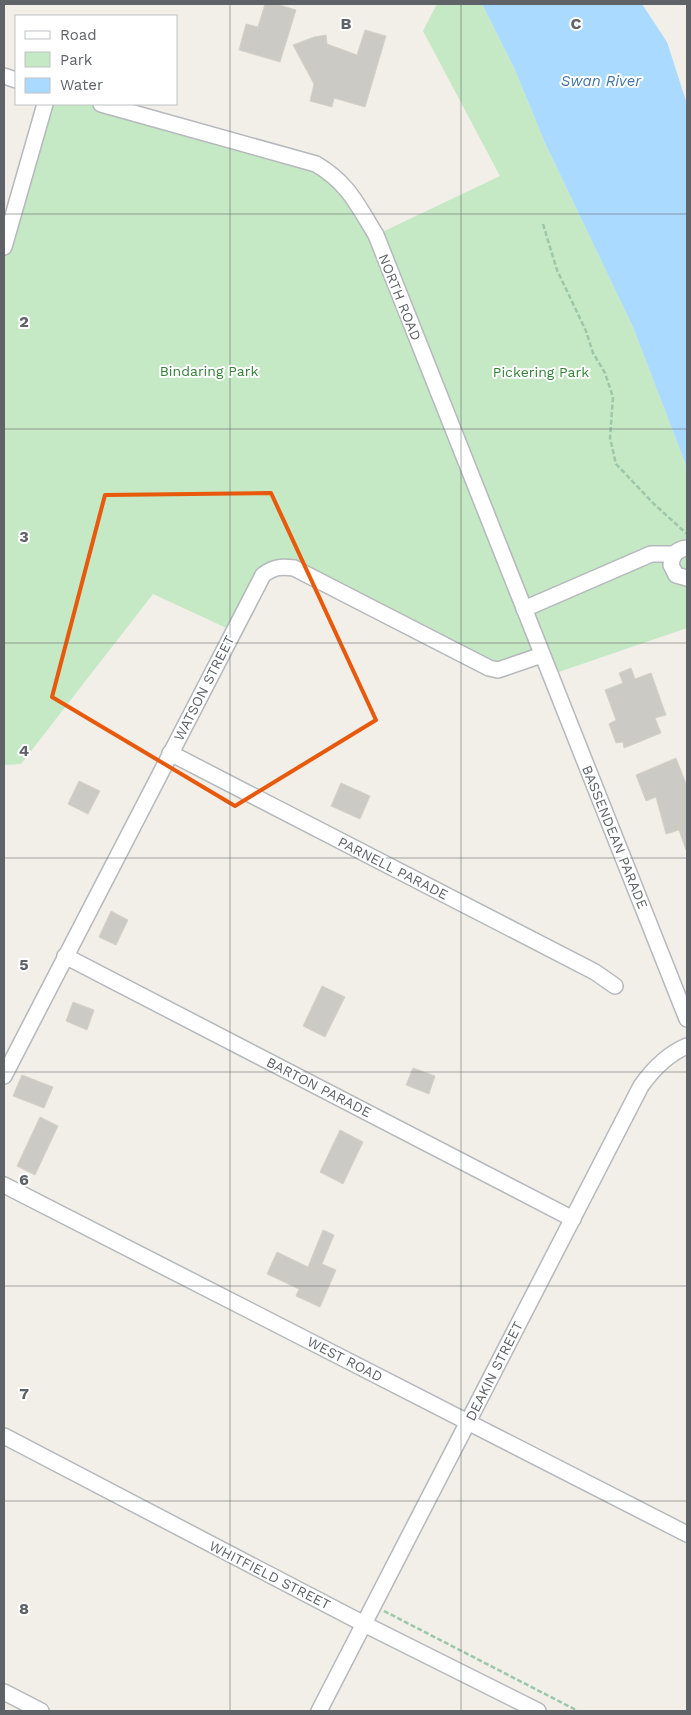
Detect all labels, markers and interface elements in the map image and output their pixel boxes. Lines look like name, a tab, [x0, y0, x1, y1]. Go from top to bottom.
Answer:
text: B	[341, 14, 352, 33]
text: C	[571, 14, 582, 33]
legend	[15, 15, 178, 105]
text: Road	[60, 26, 97, 44]
text: Park	[60, 51, 93, 69]
water label: Swan River	[561, 72, 642, 90]
text: Water	[60, 76, 103, 94]
street label: NORTH ROAD	[375, 251, 425, 343]
text: 2	[19, 312, 29, 331]
park label: Bindaring Park	[160, 363, 258, 379]
park label: Pickering Park	[493, 364, 589, 380]
text: 3	[19, 527, 29, 546]
street label: WATSON STREET	[171, 632, 238, 743]
text: 4	[19, 741, 29, 760]
street label: BASSENDEAN PARADE	[579, 763, 651, 911]
street label: PARNELL PARADE	[335, 833, 451, 903]
text: 5	[19, 955, 29, 974]
street label: BARTON PARADE	[264, 1054, 374, 1120]
text: 6	[19, 1170, 29, 1189]
street label: DEAKIN STREET	[462, 1318, 526, 1423]
street label: WEST ROAD	[305, 1333, 385, 1385]
text: 7	[19, 1384, 29, 1403]
street label: WHITFIELD STREET	[207, 1537, 334, 1613]
text: 8	[19, 1599, 29, 1618]

